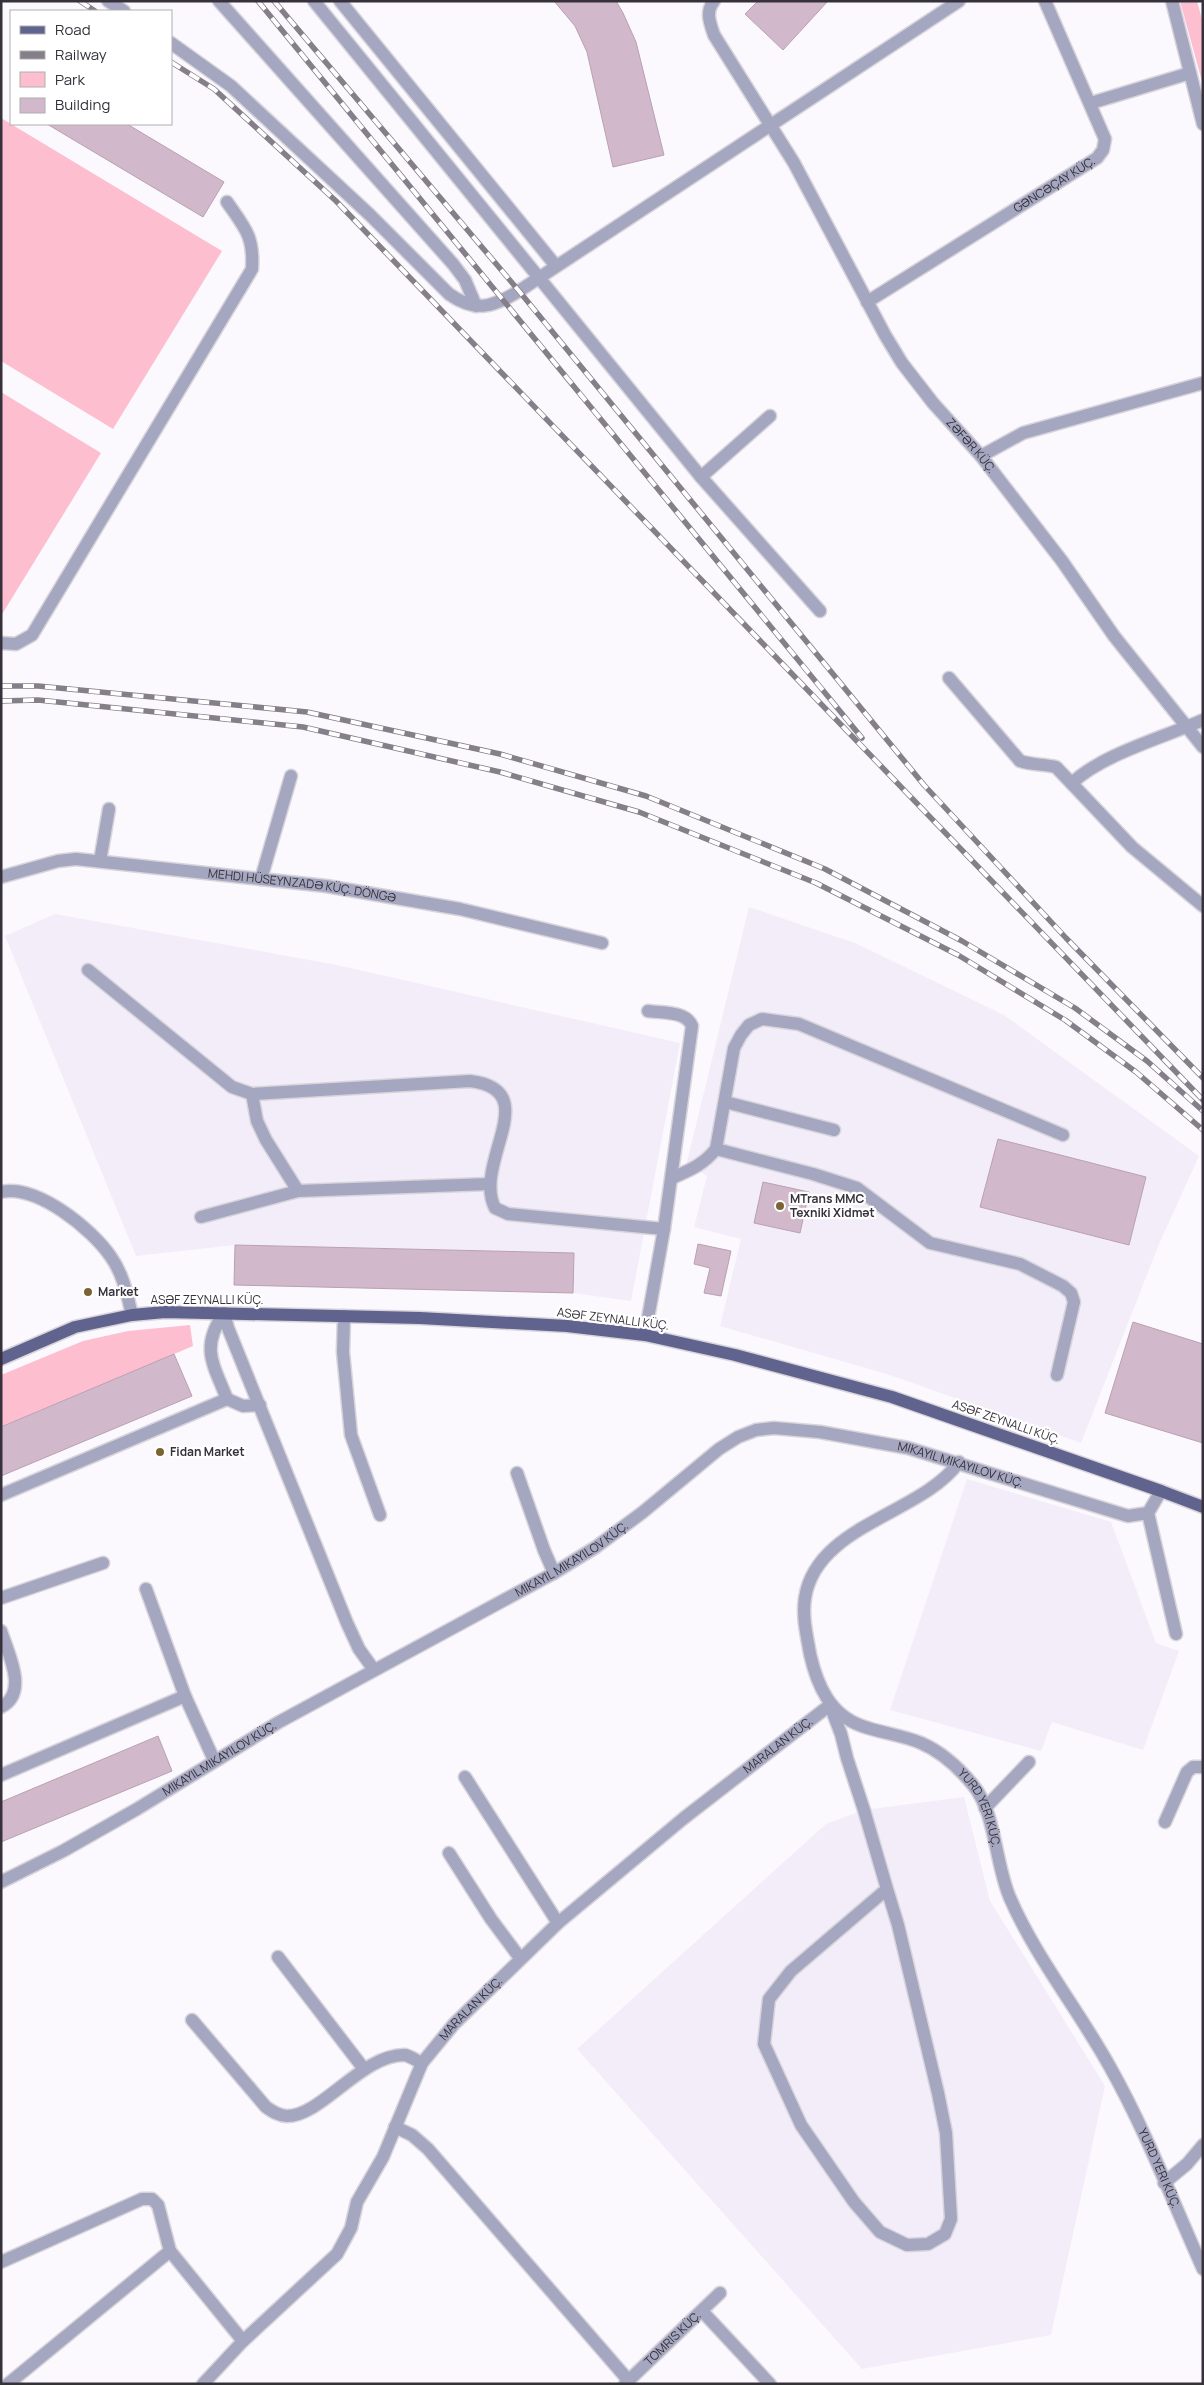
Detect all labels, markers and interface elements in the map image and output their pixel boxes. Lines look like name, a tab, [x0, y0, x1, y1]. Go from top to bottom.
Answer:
legend	[10, 10, 172, 125]
text: Road	[55, 19, 91, 40]
text: Railway	[55, 44, 107, 65]
text: Park	[55, 69, 85, 90]
text: Building	[55, 94, 110, 115]
street label: GƏNCƏÇAY KÜÇ.	[1010, 152, 1098, 216]
street label: ZƏFƏR KÜÇ.	[943, 414, 1000, 477]
street label: MEHDI HÜSEYNZADƏ KÜÇ. DÖNGƏ	[207, 864, 398, 906]
place label: MTrans MMC Texniki Xidmət	[790, 1190, 875, 1221]
marker: MTrans MMC Texniki Xidmət	[774, 1200, 786, 1212]
place label: Market	[98, 1283, 139, 1300]
marker: Market	[82, 1286, 94, 1298]
street label: ASƏF ZEYNALLI KÜÇ.	[151, 1291, 263, 1308]
street label: ASƏF ZEYNALLI KÜÇ.	[556, 1303, 670, 1334]
street label: ASƏF ZEYNALLI KÜÇ.	[950, 1395, 1062, 1448]
street label: MIKAYIL MIKAYILOV KÜÇ.	[896, 1437, 1026, 1491]
place label: Fidan Market	[170, 1443, 245, 1460]
marker: Fidan Market	[154, 1446, 166, 1458]
street label: MIKAYIL MIKAYILOV KÜÇ.	[512, 1517, 632, 1601]
street label: MARALAN KÜÇ.	[739, 1713, 816, 1777]
street label: MIKAYIL MIKAYILOV KÜÇ.	[159, 1717, 279, 1800]
street label: YURD YERI KÜÇ.	[954, 1765, 1005, 1849]
street label: MARALAN KÜÇ.	[435, 1972, 506, 2044]
street label: YURD YERI KÜÇ.	[1134, 2125, 1185, 2211]
street label: TOMRIS KÜÇ.	[640, 2307, 704, 2369]

